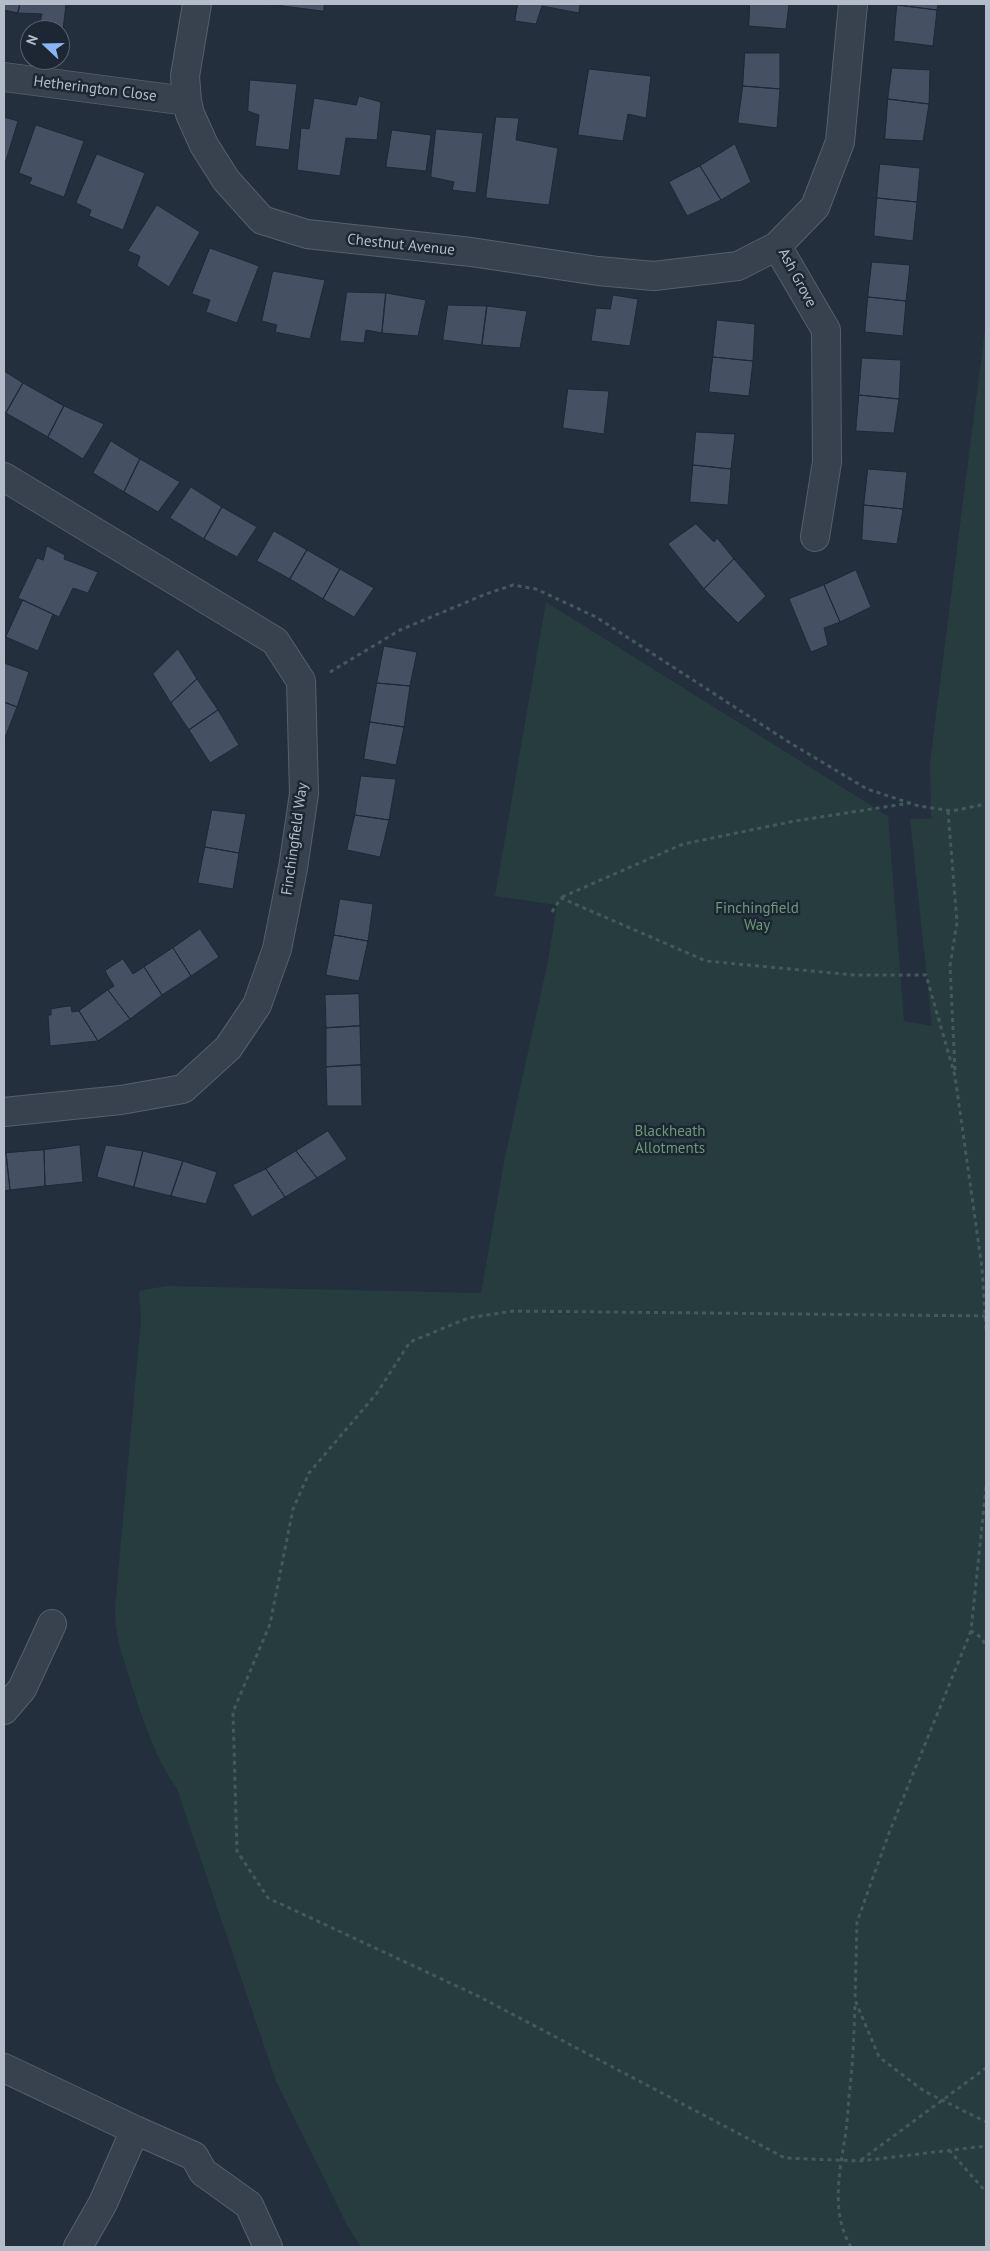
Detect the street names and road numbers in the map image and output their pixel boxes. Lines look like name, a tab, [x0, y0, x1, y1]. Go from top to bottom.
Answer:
street label: Hetherington Close	[32, 73, 158, 105]
street label: Chestnut Avenue	[346, 230, 456, 260]
street label: Ash Grove	[774, 245, 820, 311]
street label: Finchingfield Way	[278, 781, 312, 897]

